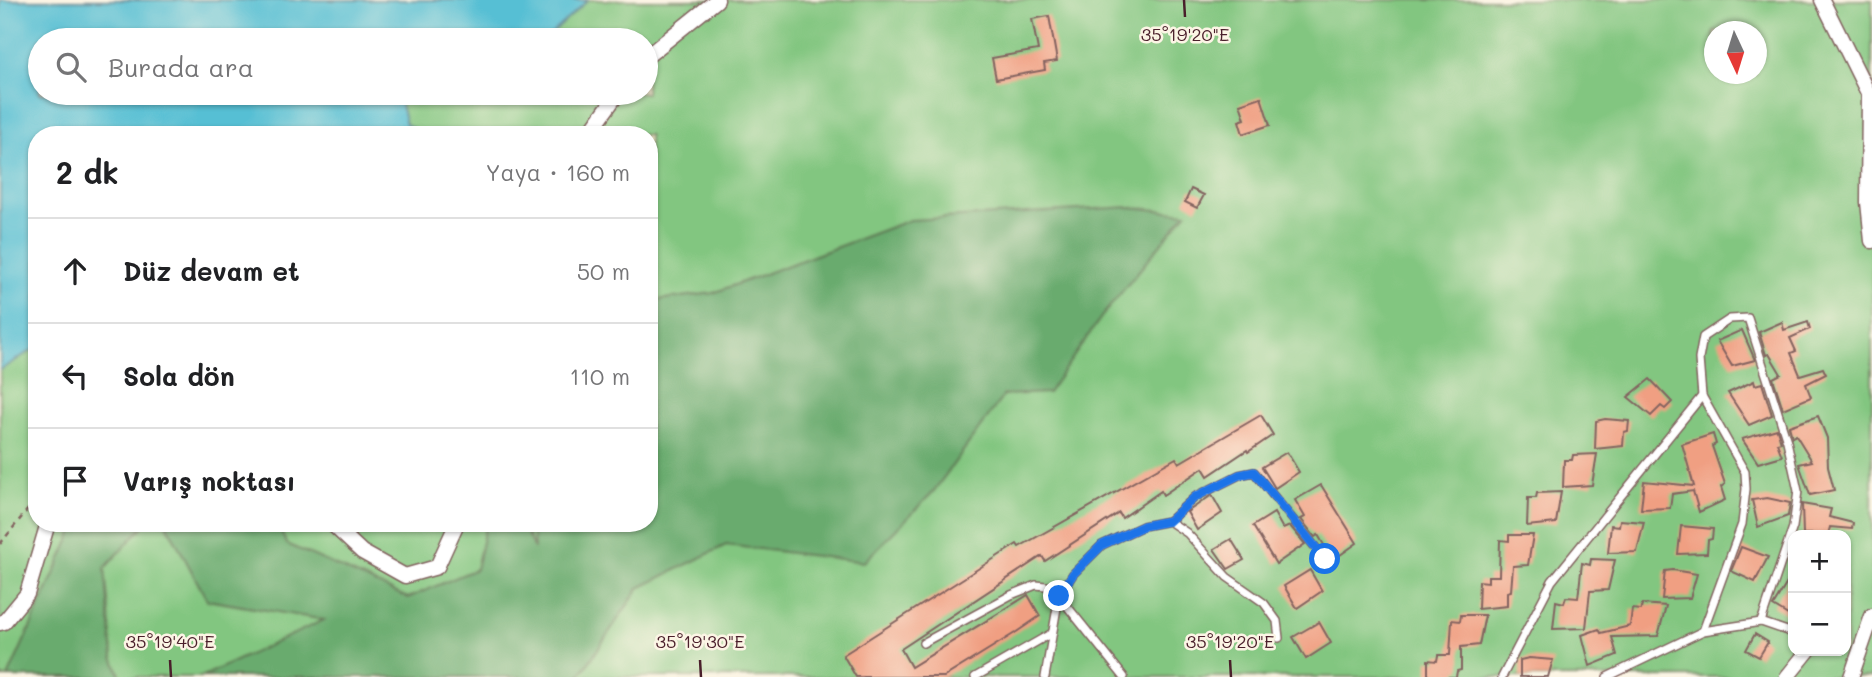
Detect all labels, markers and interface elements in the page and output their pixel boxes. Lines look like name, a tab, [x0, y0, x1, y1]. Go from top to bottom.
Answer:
north arrow	[1704, 21, 1767, 84]
text: 35°19'20"E	[1141, 22, 1229, 46]
search box	[28, 28, 658, 105]
icon: search	[52, 48, 90, 86]
text: Burada ara	[108, 50, 254, 84]
text: 2 dk	[56, 152, 119, 192]
text: Yaya · 160 m	[485, 157, 630, 187]
icon: ahead	[56, 252, 94, 290]
text: Düz devam et	[123, 254, 300, 288]
text: 50 m	[577, 256, 630, 286]
icon: left	[56, 357, 94, 395]
text: Sola dön	[123, 359, 235, 393]
text: 110 m	[570, 361, 630, 391]
icon: arrive	[56, 462, 94, 500]
text: Varış noktası	[123, 464, 296, 498]
map controls	[1788, 530, 1851, 656]
button: +	[1788, 530, 1851, 593]
route start	[1309, 543, 1340, 574]
route end	[1043, 580, 1074, 611]
button: −	[1788, 593, 1851, 656]
text: 35°19'40"E	[126, 629, 214, 653]
text: 35°19'30"E	[656, 629, 744, 653]
text: 35°19'20"E	[1186, 629, 1274, 653]

